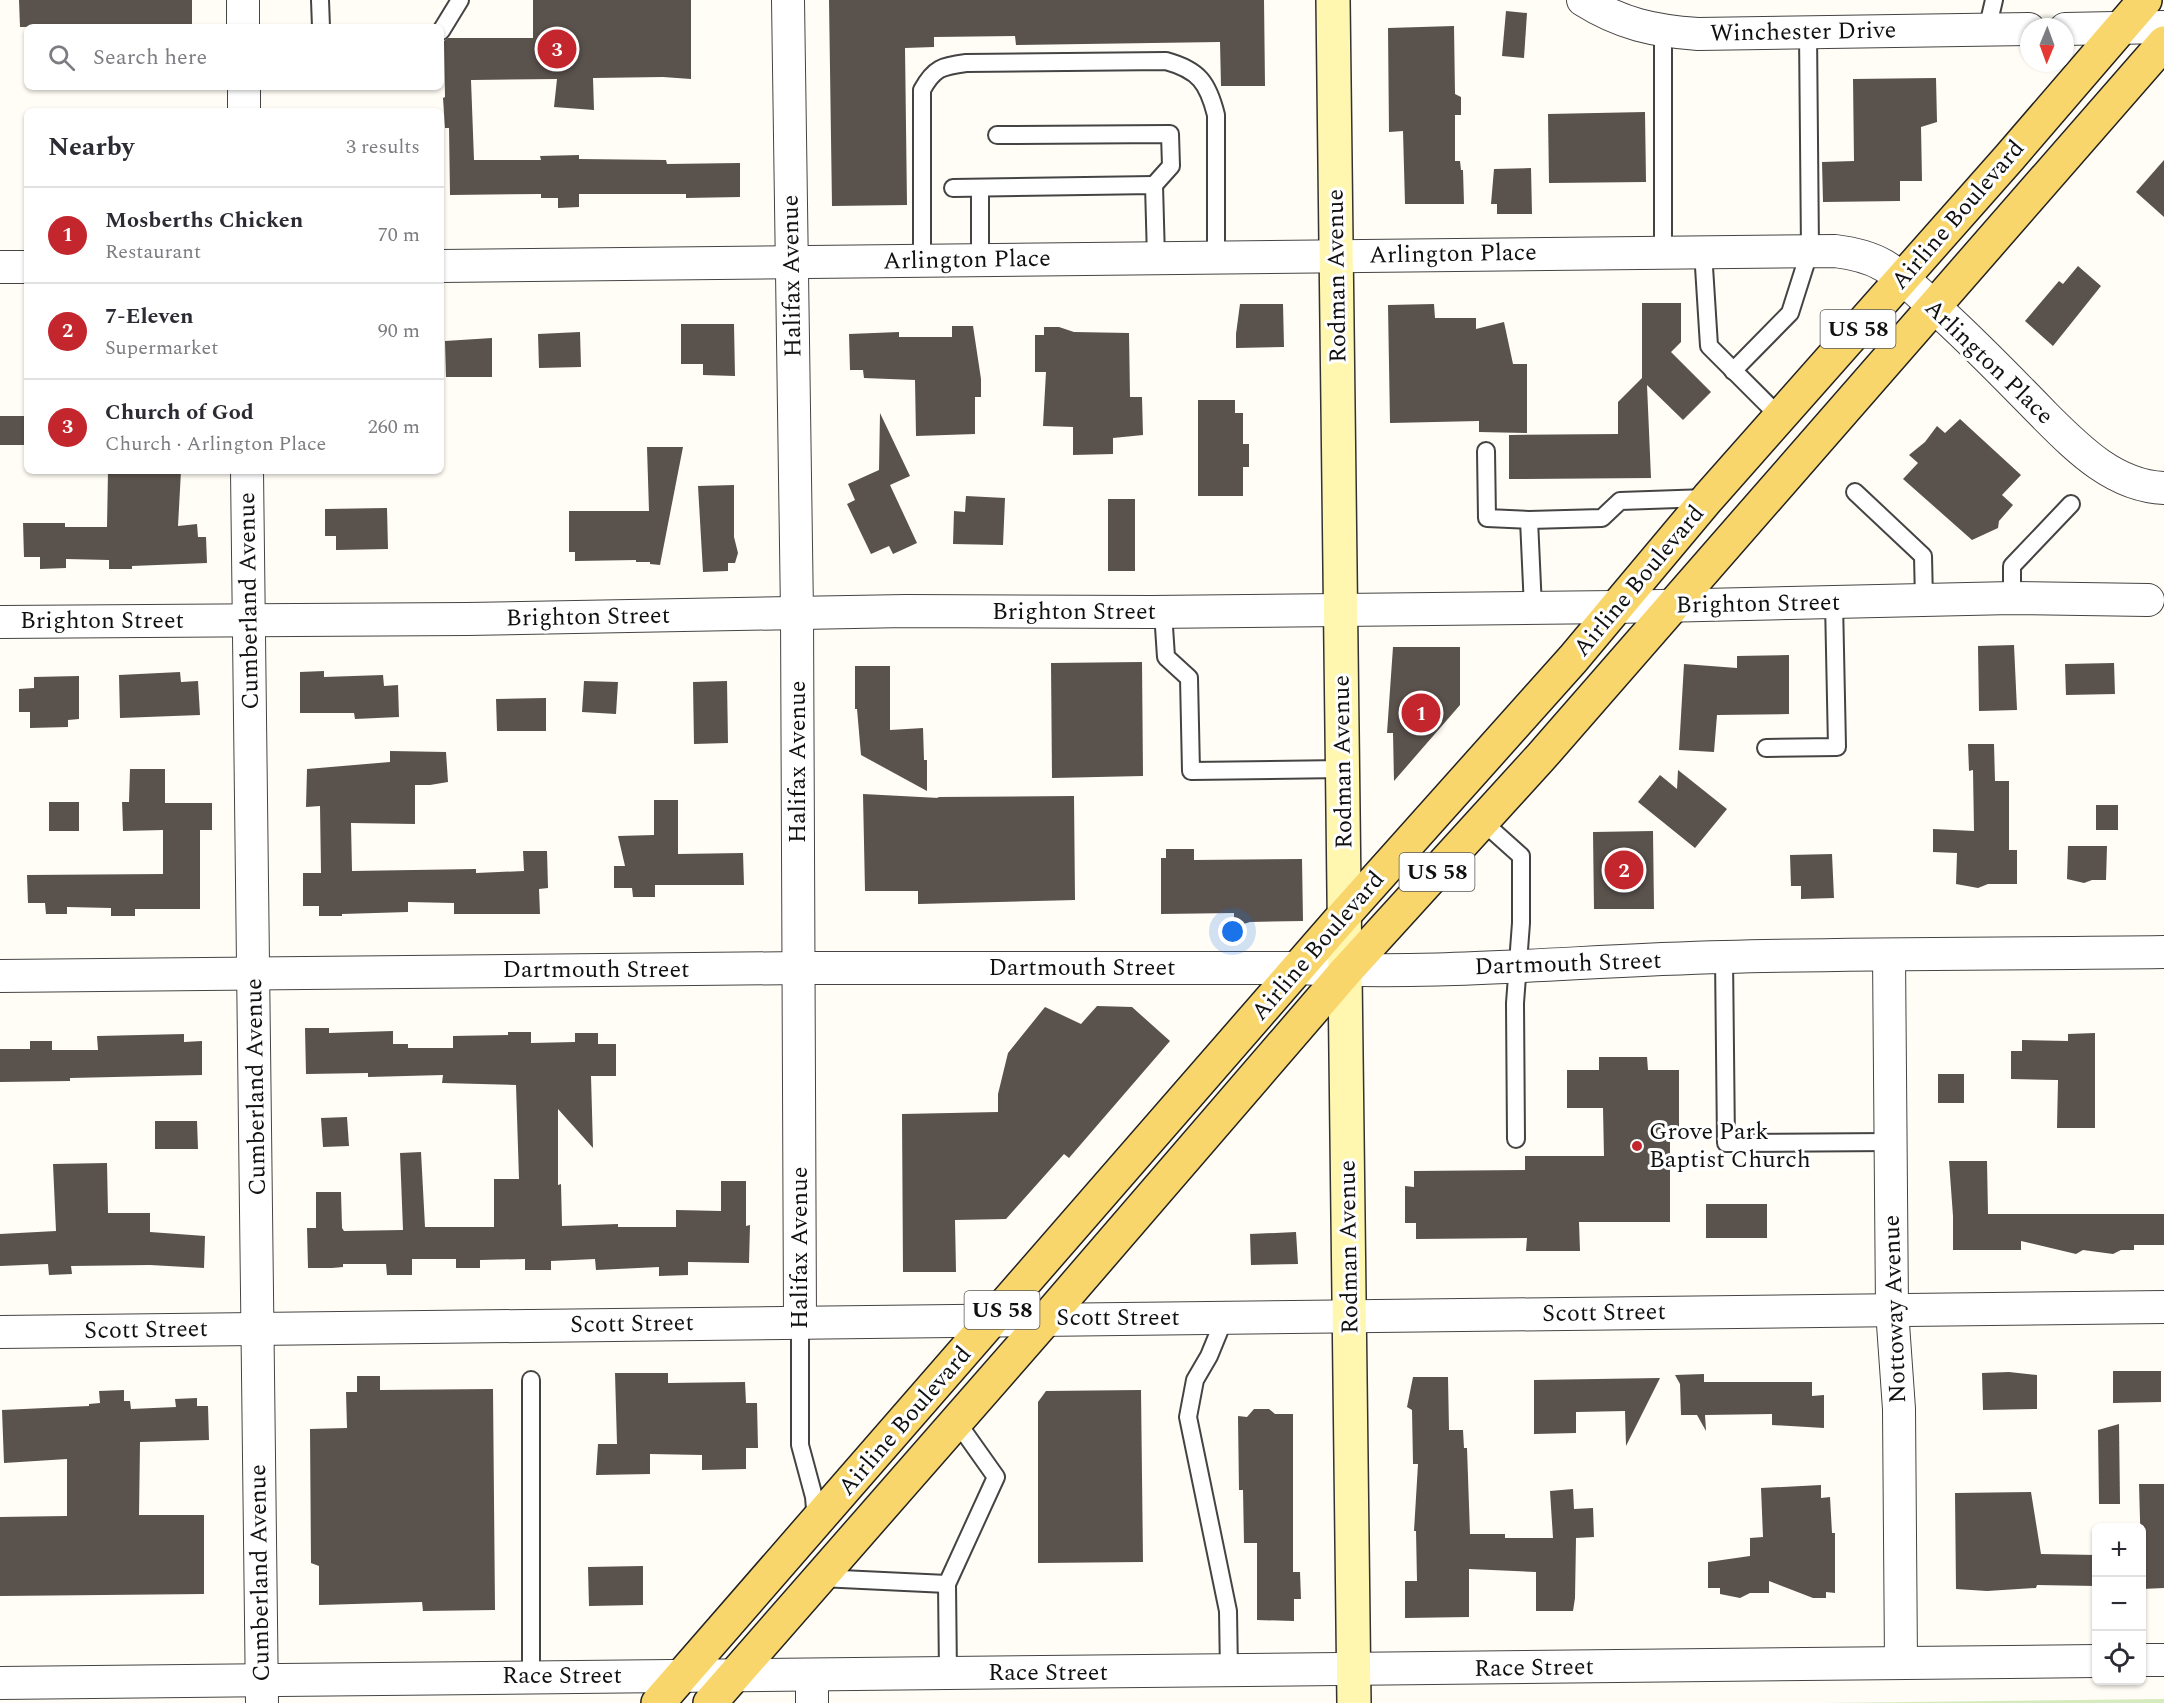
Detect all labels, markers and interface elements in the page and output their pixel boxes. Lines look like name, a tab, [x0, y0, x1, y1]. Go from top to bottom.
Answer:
street label: Winchester Drive	[1709, 12, 1897, 52]
north arrow	[2020, 18, 2074, 72]
search box	[24, 24, 444, 90]
pin: 3	[538, 26, 576, 72]
icon: search	[45, 41, 78, 74]
text: Search here	[93, 41, 207, 74]
text: Nearby	[48, 127, 134, 167]
text: 3 results	[346, 132, 420, 162]
street label: Airline Boulevard	[1883, 132, 2033, 298]
street label: Rodman Avenue	[1317, 189, 1357, 363]
street label: Halifax Avenue	[773, 194, 811, 358]
text: Mosberths Chicken	[105, 204, 303, 237]
text: 1	[62, 220, 73, 250]
text: 70 m	[378, 220, 420, 250]
street label: Arlington Place	[1369, 235, 1537, 273]
text: Restaurant	[105, 237, 201, 267]
street label: Arlington Place	[883, 241, 1051, 279]
street label: Arlington Place	[1916, 291, 2062, 433]
text: 7-Eleven	[105, 300, 194, 333]
road number: US 58	[1820, 310, 1896, 348]
text: 2	[62, 316, 73, 346]
text: 90 m	[378, 316, 420, 346]
text: Supermarket	[105, 333, 218, 363]
text: Church of God	[105, 396, 254, 429]
text: 3	[62, 412, 73, 442]
text: 260 m	[368, 412, 420, 442]
text: Church · Arlington Place	[105, 429, 326, 459]
street label: Cumberland Avenue	[229, 492, 269, 710]
street label: Airline Boulevard	[1565, 497, 1713, 665]
street label: Brighton Street	[1676, 585, 1840, 623]
street label: Brighton Street	[992, 594, 1156, 630]
street label: Brighton Street	[506, 598, 670, 636]
street label: Brighton Street	[20, 603, 184, 639]
street label: Rodman Avenue	[1323, 675, 1363, 849]
street label: Halifax Avenue	[780, 681, 816, 843]
pin: 1	[1402, 690, 1440, 736]
pin: 2	[1604, 848, 1644, 892]
road number: US 58	[1400, 853, 1474, 891]
street label: Airline Boulevard	[1243, 863, 1393, 1029]
your location	[1218, 917, 1247, 946]
street label: Dartmouth Street	[1474, 943, 1662, 985]
street label: Dartmouth Street	[988, 950, 1176, 986]
street label: Dartmouth Street	[502, 952, 690, 988]
street label: Cumberland Avenue	[236, 978, 276, 1196]
place label: Grove Park Baptist Church	[1649, 1114, 1811, 1178]
marker: Grove Park Baptist Church	[1630, 1139, 1644, 1153]
street label: Rodman Avenue	[1329, 1160, 1369, 1334]
street label: Halifax Avenue	[782, 1167, 818, 1329]
street label: Nottoway Avenue	[1874, 1214, 1916, 1404]
road number: US 58	[964, 1291, 1040, 1329]
street label: Scott Street	[1542, 1294, 1666, 1332]
street label: Scott Street	[1056, 1300, 1180, 1336]
street label: Scott Street	[570, 1305, 694, 1343]
street label: Scott Street	[84, 1311, 208, 1349]
street label: Airline Boulevard	[830, 1338, 980, 1504]
street label: Cumberland Avenue	[240, 1464, 280, 1682]
map controls	[2092, 1523, 2146, 1685]
button: +	[2092, 1523, 2146, 1577]
button: −	[2092, 1577, 2146, 1631]
button: locate	[2092, 1631, 2146, 1685]
street label: Race Street	[1474, 1649, 1594, 1687]
street label: Race Street	[988, 1655, 1108, 1691]
street label: Race Street	[502, 1658, 622, 1694]

